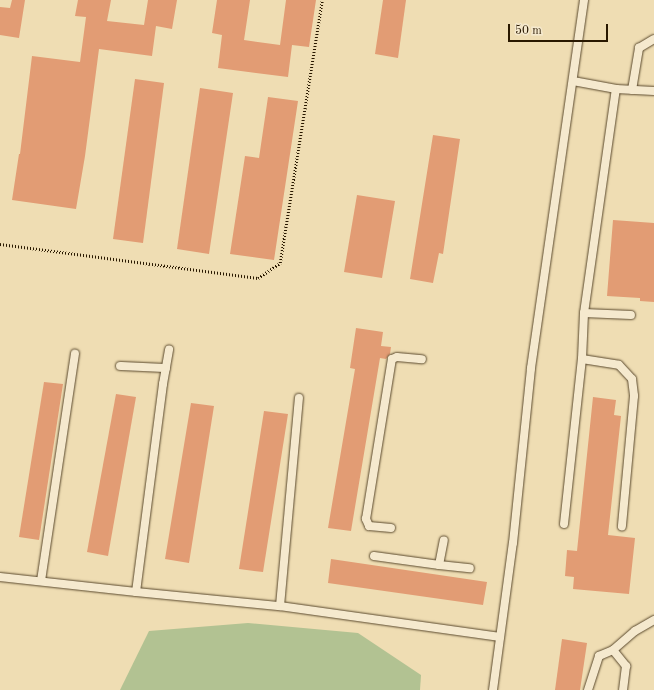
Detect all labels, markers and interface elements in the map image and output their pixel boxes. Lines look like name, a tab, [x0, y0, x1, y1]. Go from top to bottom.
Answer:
scale bar	[510, 16, 610, 42]
text: 50 m	[515, 25, 542, 37]

